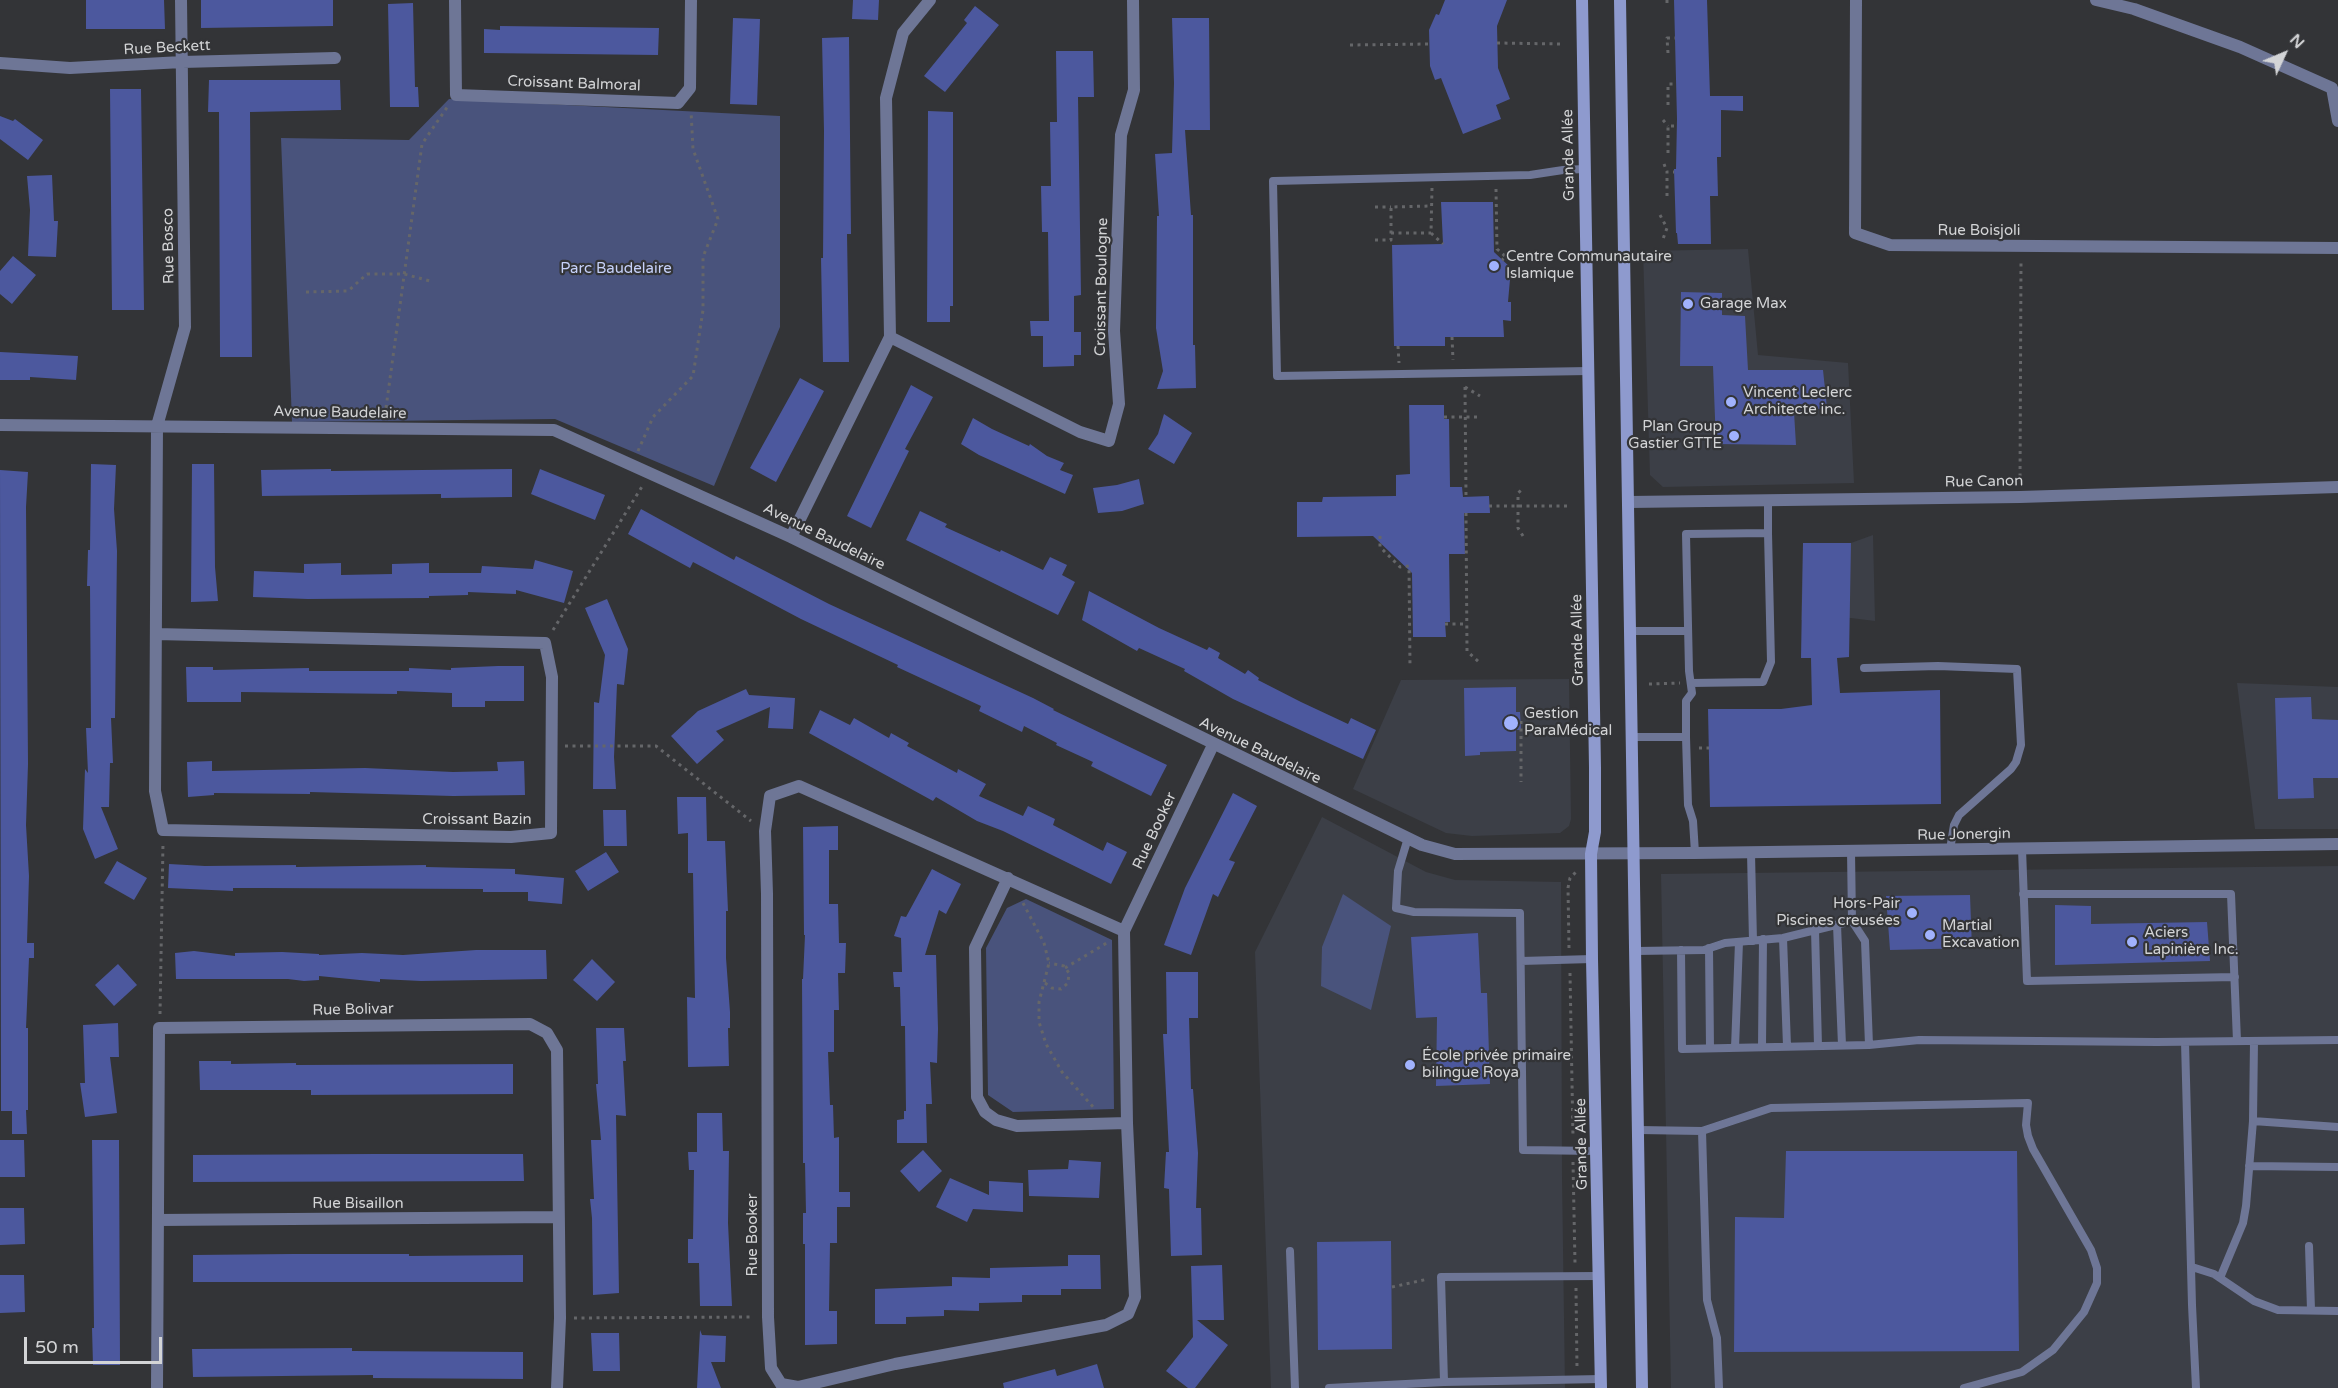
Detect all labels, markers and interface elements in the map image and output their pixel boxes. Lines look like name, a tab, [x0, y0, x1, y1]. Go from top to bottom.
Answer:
north arrow	[2254, 24, 2314, 84]
text: N	[2285, 30, 2309, 53]
street label: Rue Beckett	[123, 37, 211, 59]
street label: Croissant Balmoral	[507, 73, 641, 95]
street label: Grande Allée	[1559, 109, 1579, 201]
street label: Rue Bosco	[159, 208, 179, 284]
street label: Croissant Boulogne	[1092, 218, 1112, 356]
street label: Rue Boisjoli	[1938, 222, 2020, 240]
place label: Centre Communautaire Islamique	[1506, 248, 1672, 283]
marker: Centre Communautaire Islamique	[1487, 259, 1501, 273]
park label: Parc Baudelaire	[560, 260, 672, 278]
place label: Garage Max	[1700, 295, 1787, 313]
marker: Garage Max	[1681, 297, 1695, 311]
place label: Vincent Leclerc Architecte inc.	[1743, 384, 1852, 419]
marker: Vincent Leclerc Architecte inc.	[1724, 395, 1738, 409]
street label: Avenue Baudelaire	[273, 403, 407, 423]
place label: Plan Group Gastier GTTE	[1628, 418, 1722, 453]
marker: Plan Group Gastier GTTE	[1727, 429, 1741, 443]
street label: Rue Canon	[1945, 472, 2023, 492]
street label: Avenue Baudelaire	[760, 500, 888, 574]
street label: Grande Allée	[1568, 594, 1588, 686]
place label: Gestion ParaMédical	[1524, 705, 1612, 740]
street label: Avenue Baudelaire	[1196, 714, 1324, 788]
marker: Gestion ParaMédical	[1502, 714, 1520, 732]
street label: Rue Booker	[1129, 790, 1181, 872]
street label: Croissant Bazin	[422, 811, 532, 829]
street label: Rue Jonergin	[1917, 825, 2011, 845]
place label: Hors-Pair Piscines creusées	[1776, 895, 1900, 930]
marker: Hors-Pair Piscines creusées	[1905, 906, 1919, 920]
place label: Martial Excavation	[1942, 917, 2020, 952]
place label: Aciers Lapinière Inc.	[2144, 924, 2239, 959]
marker: Martial Excavation	[1923, 928, 1937, 942]
marker: Aciers Lapinière Inc.	[2125, 935, 2139, 949]
street label: Rue Bolivar	[312, 1000, 394, 1020]
place label: École privée primaire bilingue Roya	[1422, 1047, 1571, 1082]
marker: École privée primaire bilingue Roya	[1403, 1058, 1417, 1072]
street label: Grande Allée	[1572, 1098, 1592, 1190]
street label: Rue Booker	[744, 1193, 762, 1277]
street label: Rue Bisaillon	[312, 1195, 404, 1213]
scale bar	[27, 1325, 165, 1363]
text: 50 m	[35, 1336, 79, 1358]

